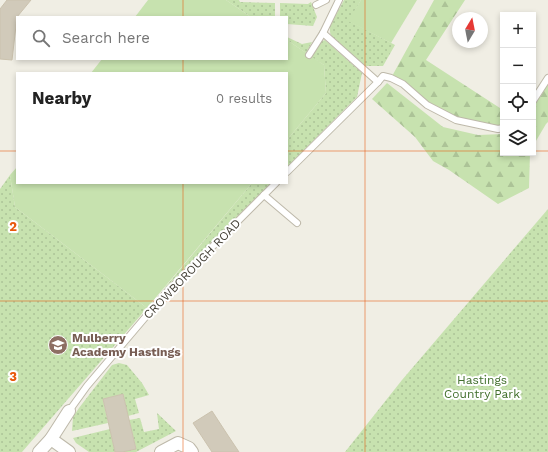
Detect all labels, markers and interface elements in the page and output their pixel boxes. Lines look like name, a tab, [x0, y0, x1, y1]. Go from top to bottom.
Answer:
north arrow	[452, 12, 488, 48]
map controls	[500, 12, 536, 156]
button: +	[500, 12, 536, 48]
search box	[16, 16, 288, 60]
icon: search	[30, 27, 52, 49]
text: Search here	[62, 29, 150, 47]
button: −	[500, 48, 536, 84]
button: locate	[500, 84, 536, 120]
text: Nearby	[32, 88, 91, 108]
text: 0 results	[216, 91, 272, 106]
button: layers	[500, 120, 536, 156]
street label: CROWBOROUGH ROAD	[141, 216, 243, 322]
text: 2	[9, 219, 17, 234]
place label: Mulberry Academy Hastings	[72, 331, 181, 359]
school or university icon: Mulberry Academy Hastings	[47, 334, 69, 356]
text: 3	[9, 369, 17, 384]
park label: Hastings Country Park	[444, 373, 520, 401]

